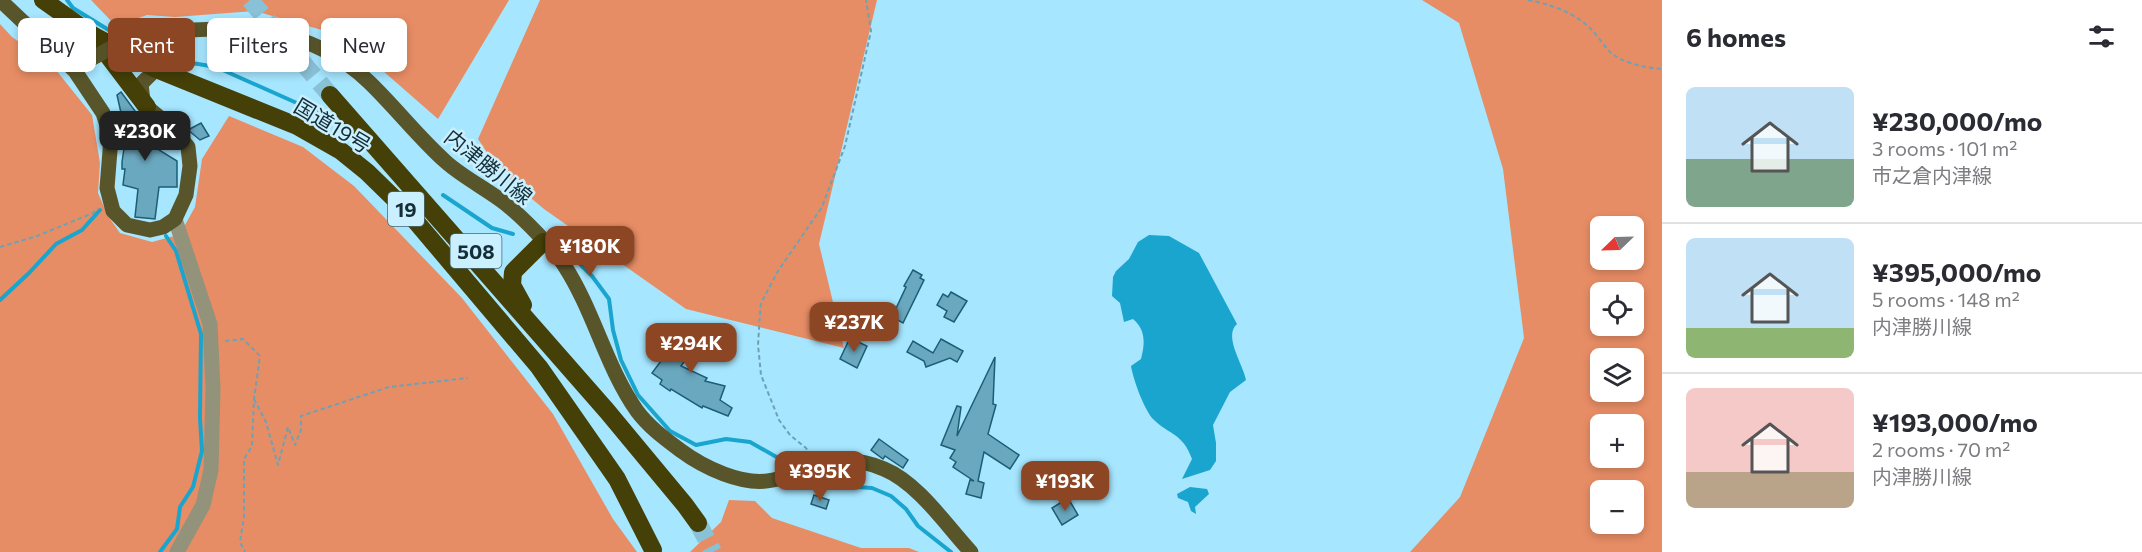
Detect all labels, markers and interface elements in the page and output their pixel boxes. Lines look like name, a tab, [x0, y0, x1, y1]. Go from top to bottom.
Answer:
chip: Buy	[18, 18, 96, 72]
chip: Rent	[108, 18, 195, 72]
chip: Filters	[207, 18, 309, 72]
chip: New	[321, 18, 407, 72]
icon: filters	[2085, 20, 2118, 53]
text: 6 homes	[1686, 21, 1786, 52]
street label: 国道19号	[290, 92, 376, 158]
text: ¥230,000/mo	[1872, 105, 2042, 136]
pin: ¥230K	[103, 111, 187, 162]
icon: home	[1734, 111, 1806, 183]
text: ¥230K	[113, 118, 177, 142]
street label: 内津勝川線	[440, 123, 538, 209]
text: 3 rooms · 101 m²	[1872, 136, 2017, 160]
text: 市之倉内津線	[1872, 163, 1992, 187]
road number: 19	[388, 192, 424, 226]
north arrow	[1590, 216, 1644, 270]
map controls	[1590, 216, 1644, 534]
pin: ¥180K	[548, 226, 632, 277]
text: ¥180K	[559, 233, 621, 257]
road number: 508	[450, 234, 502, 268]
text: ¥395,000/mo	[1872, 256, 2041, 287]
icon: home	[1734, 262, 1806, 334]
button: locate	[1590, 282, 1644, 336]
text: 5 rooms · 148 m²	[1872, 287, 2020, 311]
pin: ¥237K	[812, 302, 896, 353]
text: ¥237K	[824, 309, 884, 333]
text: 内津勝川線	[1872, 314, 1972, 338]
pin: ¥294K	[649, 323, 733, 374]
text: ¥294K	[660, 330, 722, 354]
button: layers	[1590, 348, 1644, 402]
text: ¥193,000/mo	[1872, 406, 2038, 437]
icon: home	[1734, 412, 1806, 484]
button: +	[1590, 414, 1644, 468]
text: 2 rooms · 70 m²	[1872, 437, 2010, 461]
pin: ¥395K	[778, 451, 862, 502]
text: ¥395K	[789, 458, 851, 482]
pin: ¥193K	[1023, 461, 1107, 512]
text: 内津勝川線	[1872, 464, 1972, 488]
text: ¥193K	[1035, 468, 1095, 492]
button: −	[1590, 480, 1644, 534]

